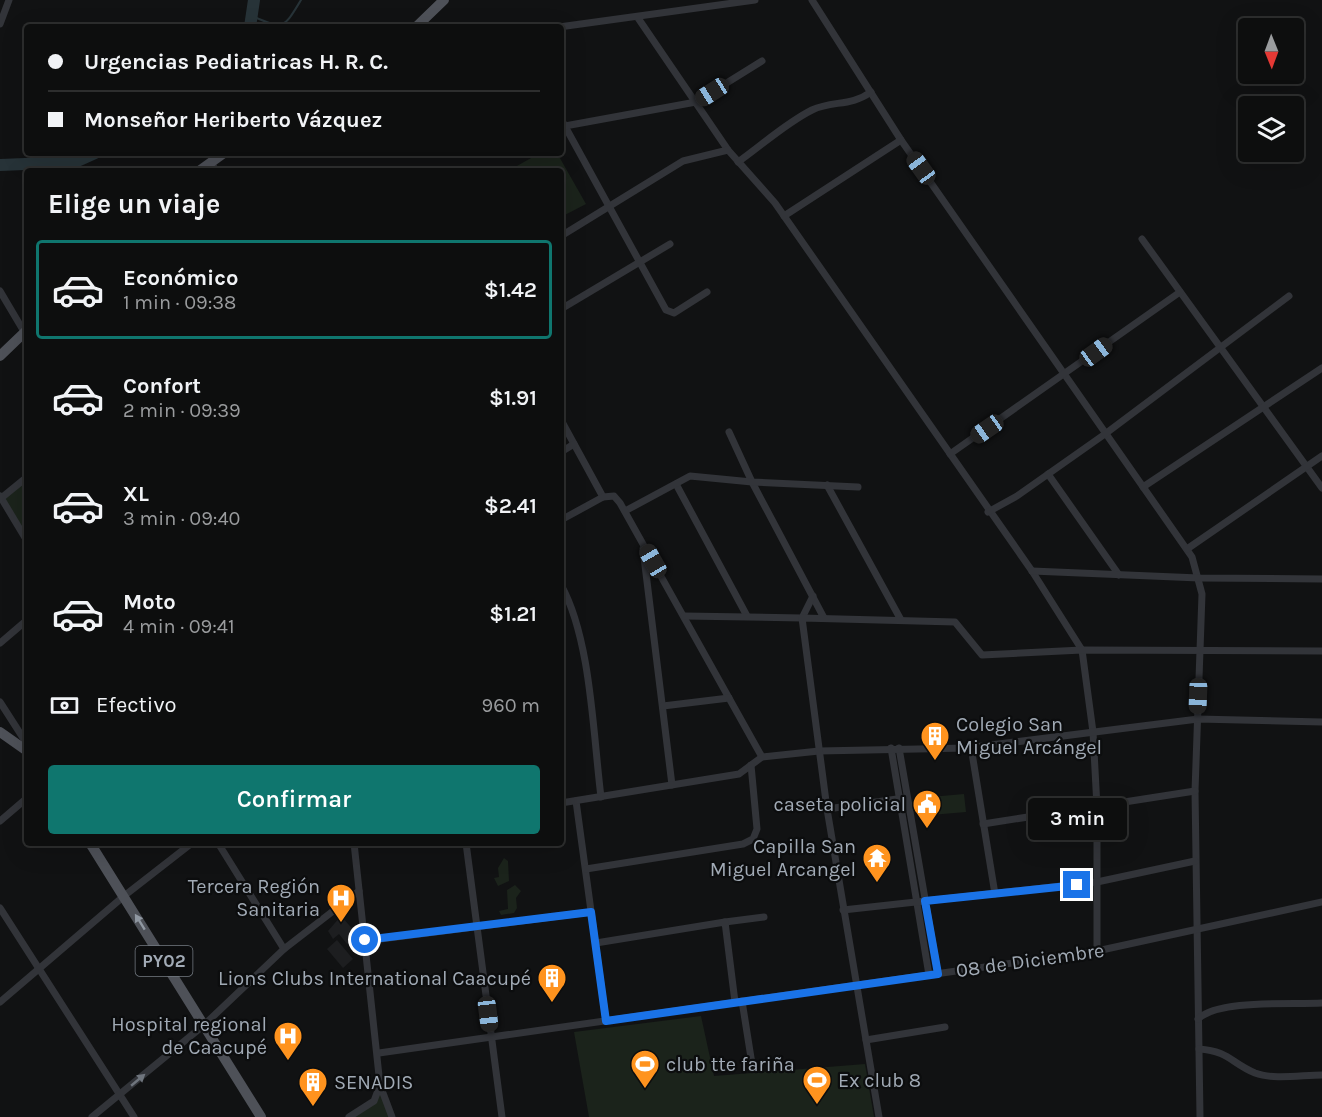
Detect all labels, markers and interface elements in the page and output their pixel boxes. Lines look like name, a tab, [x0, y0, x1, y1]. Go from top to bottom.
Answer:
north arrow	[1238, 18, 1304, 84]
map controls	[1238, 18, 1304, 162]
text: Urgencias Pediatricas H. R. C.	[84, 49, 388, 75]
car	[692, 75, 732, 109]
button: layers	[1238, 96, 1304, 162]
text: Monseñor Heriberto Vázquez	[84, 107, 382, 133]
car	[903, 148, 939, 188]
text: Elige un viaje	[48, 188, 220, 220]
icon: car	[51, 263, 105, 317]
text: Económico	[123, 265, 238, 291]
text: $1.42	[484, 277, 537, 303]
text: 1 min · 09:38	[123, 291, 236, 314]
car	[1076, 334, 1116, 370]
icon: car	[51, 371, 105, 425]
text: Confort	[123, 373, 201, 399]
text: $1.91	[489, 385, 537, 411]
text: 2 min · 09:39	[123, 399, 241, 422]
car	[967, 411, 1007, 447]
icon: car	[51, 479, 105, 533]
text: XL	[123, 481, 149, 507]
text: $2.41	[484, 493, 537, 519]
text: 3 min · 09:40	[123, 507, 241, 530]
car	[636, 541, 670, 581]
icon: car	[51, 587, 105, 641]
text: Moto	[123, 589, 176, 615]
text: $1.21	[489, 601, 537, 627]
text: 4 min · 09:41	[123, 615, 235, 638]
car	[1188, 678, 1208, 714]
icon: cash	[48, 689, 81, 722]
text: Efectivo	[96, 692, 176, 718]
text: 960 m	[482, 694, 540, 717]
place label: Colegio San Miguel Arcángel	[956, 713, 1102, 759]
building icon: Colegio San Miguel Arcángel	[919, 720, 951, 762]
button: Confirmar	[48, 765, 540, 834]
public building icon: caseta policial	[911, 788, 943, 830]
place label: caseta policial	[774, 793, 906, 816]
callout: 3 min	[1028, 798, 1126, 840]
text: 3 min	[1050, 807, 1105, 830]
place label: Capilla San Miguel Arcangel	[710, 835, 856, 881]
temple icon: Capilla San Miguel Arcangel	[861, 842, 893, 884]
route end	[1063, 871, 1090, 898]
place label: Tercera Región Sanitaria	[188, 875, 320, 921]
hospital icon: Tercera Región Sanitaria	[325, 882, 357, 924]
one-way arrow	[134, 914, 145, 930]
route start	[351, 926, 378, 953]
street label: 08 de Diciembre	[954, 939, 1106, 982]
road number: PY02	[136, 946, 192, 976]
building icon: Lions Clubs International Caacupé	[536, 962, 568, 1004]
place label: Lions Clubs International Caacupé	[218, 967, 531, 990]
car	[477, 995, 499, 1033]
place label: Hospital regional de Caacupé	[111, 1013, 267, 1059]
hospital icon: Hospital regional de Caacupé	[272, 1020, 304, 1062]
sports icon: club tte fariña	[629, 1048, 661, 1090]
place label: club tte fariña	[666, 1053, 795, 1076]
sports icon: Ex club 8	[801, 1064, 833, 1106]
building icon: SENADIS	[297, 1066, 329, 1108]
place label: Ex club 8	[838, 1069, 921, 1092]
place label: SENADIS	[334, 1071, 413, 1094]
one-way arrow	[130, 1074, 145, 1087]

